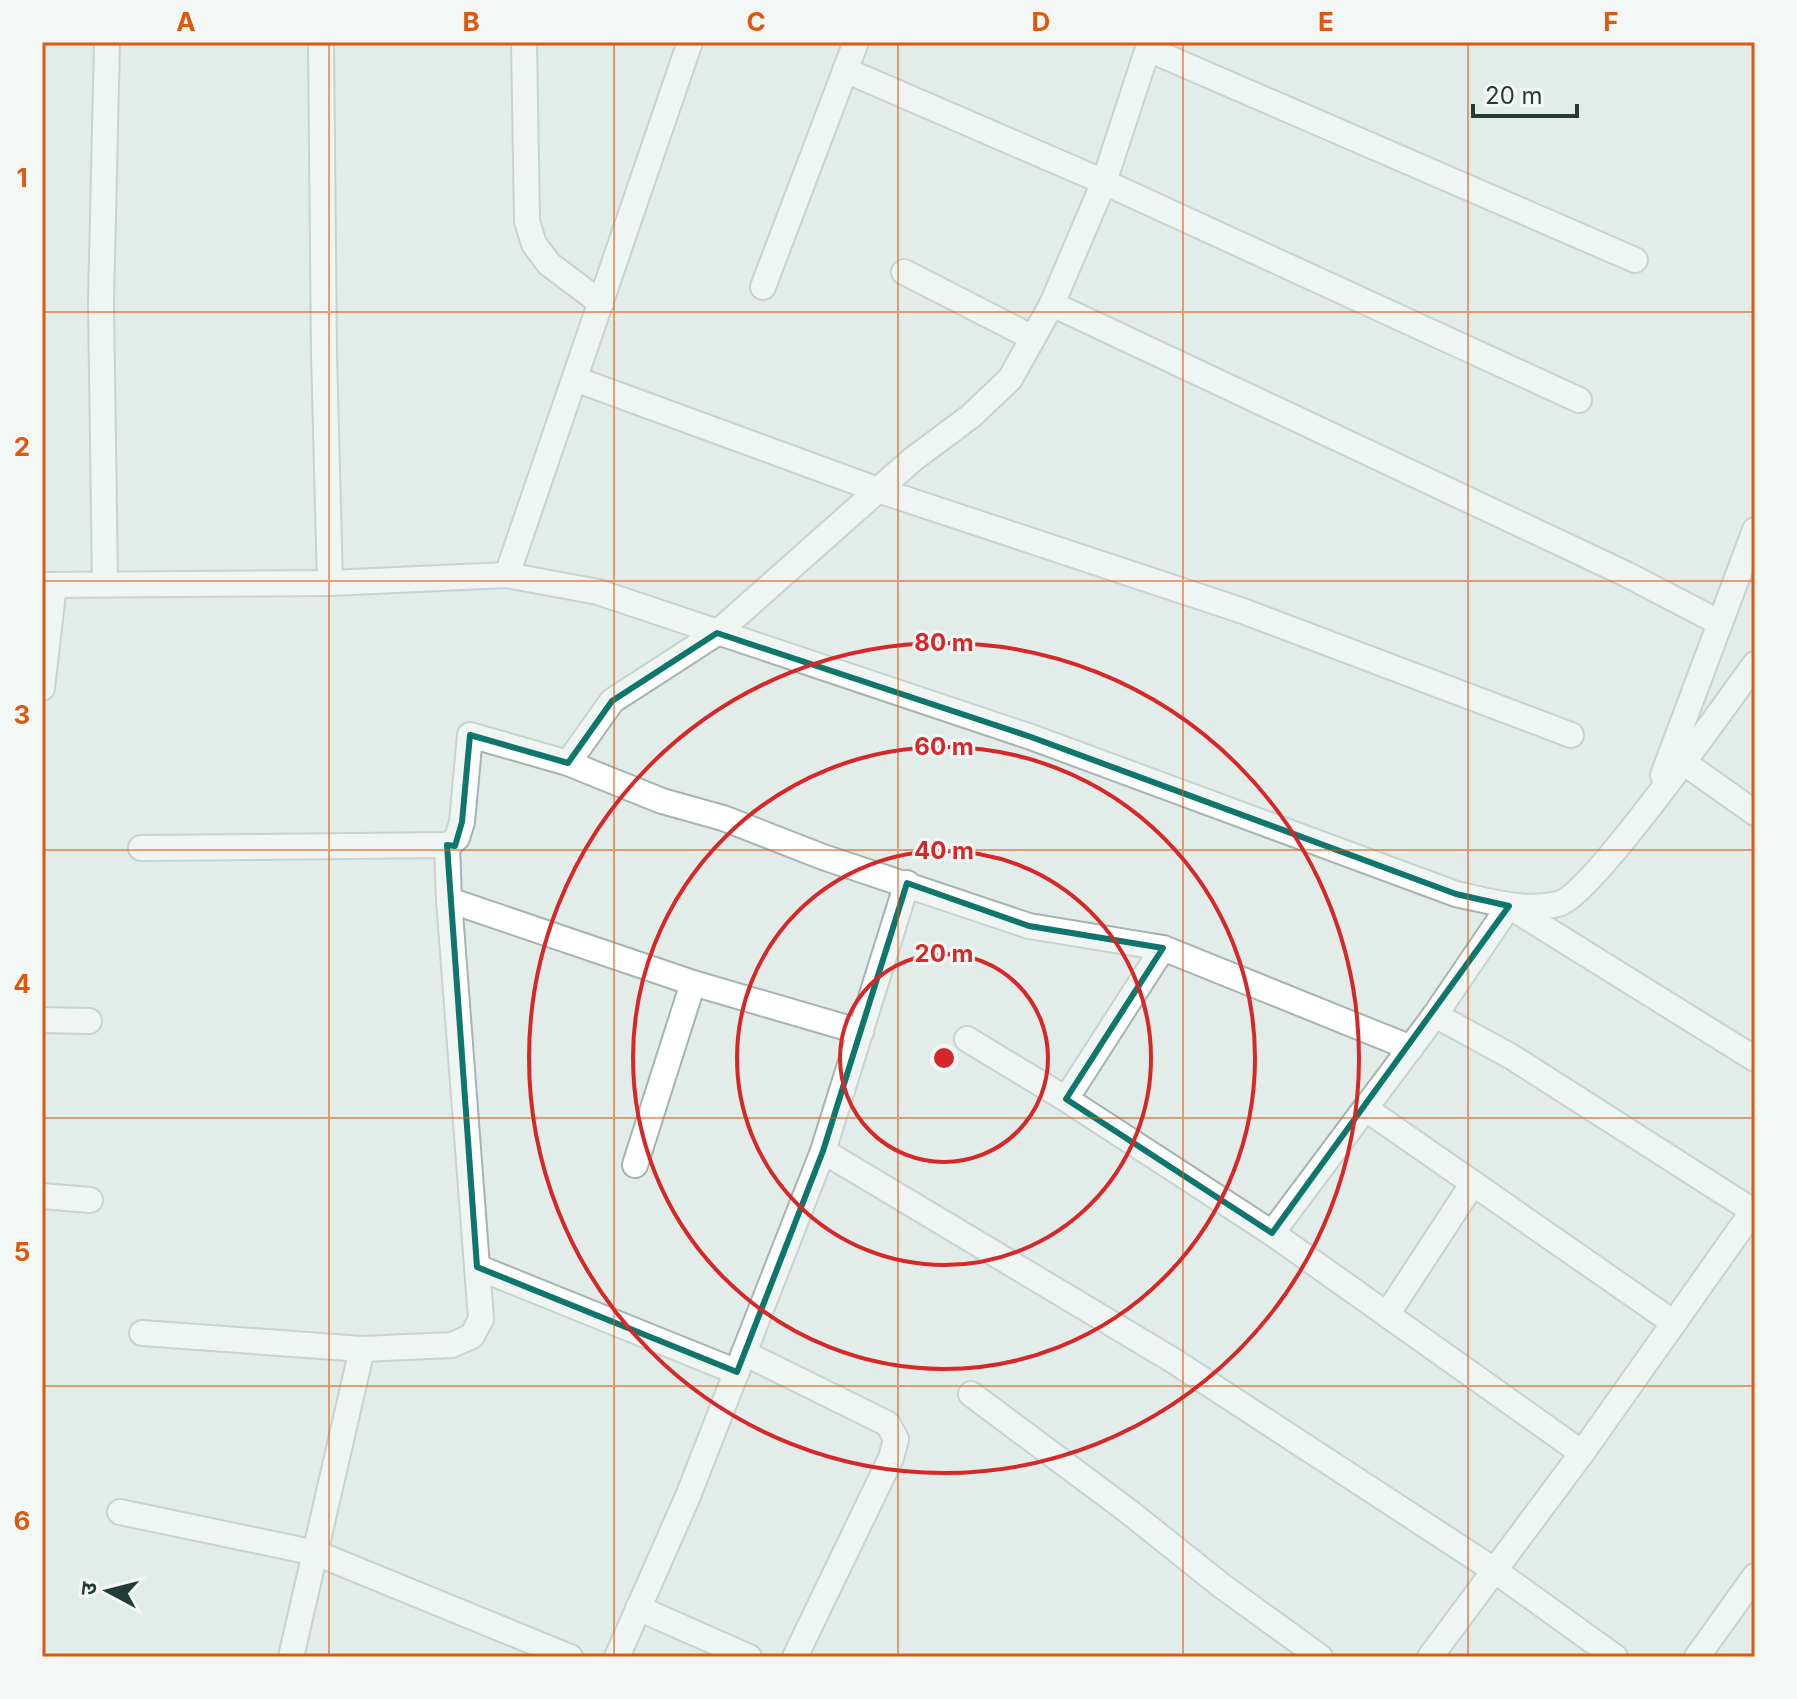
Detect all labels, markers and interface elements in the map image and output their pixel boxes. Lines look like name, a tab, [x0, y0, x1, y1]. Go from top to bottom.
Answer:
text: A	[176, 6, 196, 37]
text: B	[462, 6, 480, 37]
text: C	[746, 6, 766, 37]
text: D	[1032, 6, 1050, 37]
text: E	[1318, 6, 1334, 37]
text: F	[1603, 6, 1619, 37]
scale bar	[1473, 68, 1577, 118]
text: 20 m	[1485, 81, 1543, 110]
text: 1	[16, 162, 28, 193]
text: 2	[14, 431, 30, 462]
text: 80 m	[914, 628, 974, 657]
text: 3	[14, 699, 30, 730]
text: 60 m	[914, 732, 974, 761]
text: 40 m	[914, 836, 974, 865]
text: 20 m	[915, 939, 973, 968]
text: 4	[13, 968, 31, 999]
centre of rings	[930, 1044, 958, 1072]
text: 5	[14, 1236, 30, 1267]
text: 6	[14, 1505, 30, 1536]
north arrow	[68, 1551, 148, 1631]
text: उ	[74, 1579, 102, 1597]

